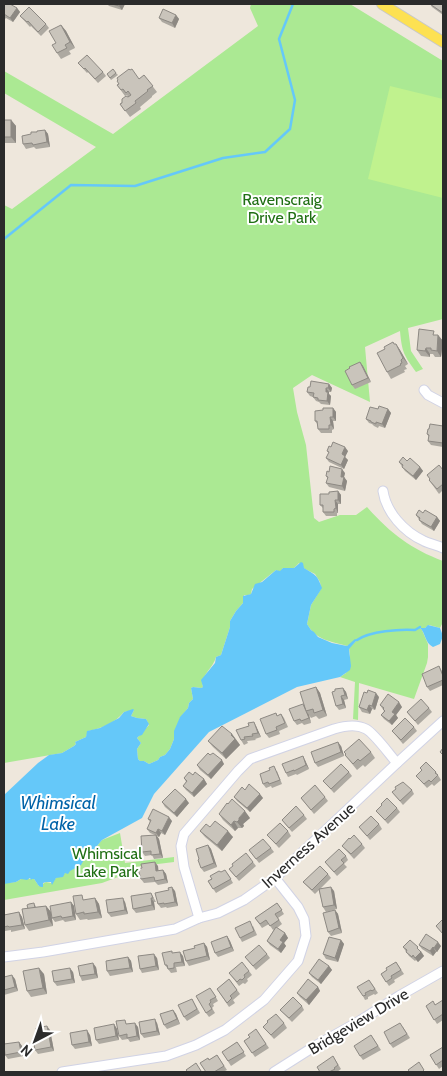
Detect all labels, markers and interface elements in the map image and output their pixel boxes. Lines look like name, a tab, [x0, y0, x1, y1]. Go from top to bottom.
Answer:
park label: Ravenscraig Drive Park	[242, 190, 323, 227]
water label: Whimsical Lake	[20, 792, 97, 835]
street label: Inverness Avenue	[258, 799, 359, 892]
park label: Whimsical Lake Park	[72, 844, 142, 881]
street label: Bridgeview Drive	[305, 984, 412, 1059]
north arrow	[10, 1016, 60, 1066]
text: N	[17, 1041, 36, 1061]

